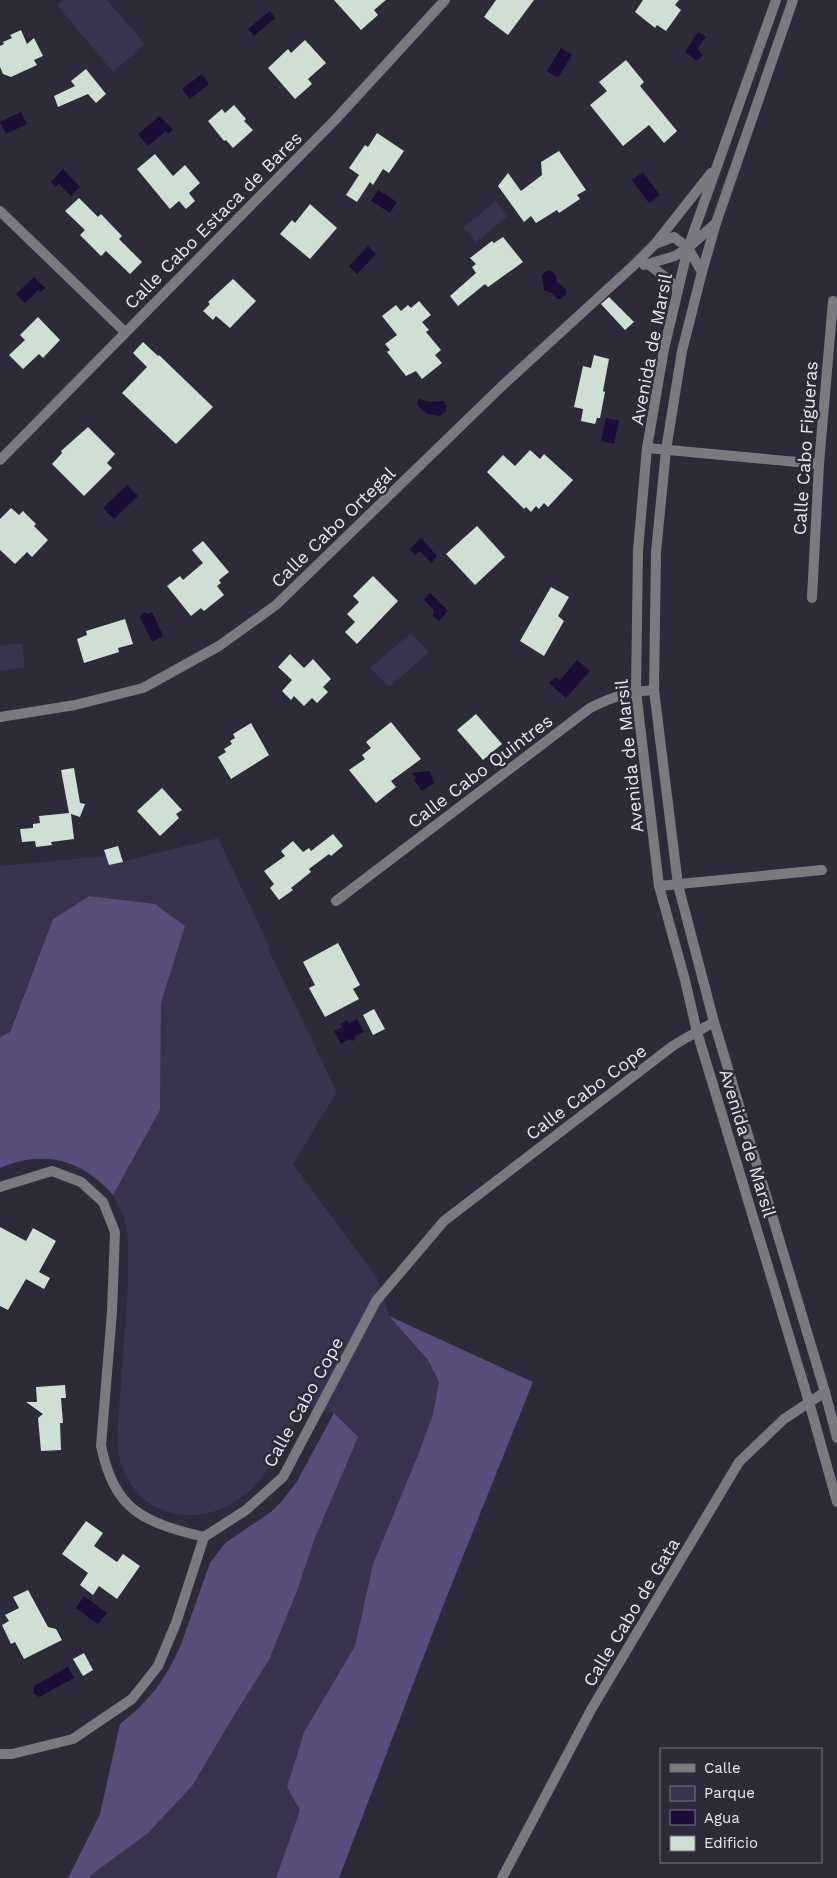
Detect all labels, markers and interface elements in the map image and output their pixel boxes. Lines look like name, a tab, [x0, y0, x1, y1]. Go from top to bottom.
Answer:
street label: Calle Cabo Estaca de Bares	[120, 127, 306, 313]
street label: Avenida de Marsil	[626, 271, 676, 427]
street label: Calle Cabo Figueras	[788, 360, 822, 536]
street label: Calle Cabo Ortegal	[267, 462, 400, 592]
street label: Avenida de Marsil	[610, 678, 648, 834]
street label: Calle Cabo Quintres	[404, 710, 556, 832]
street label: Calle Cabo Cope	[522, 1040, 650, 1144]
street label: Avenida de Marsil	[715, 1066, 781, 1220]
street label: Calle Cabo Cope	[259, 1333, 347, 1471]
street label: Calle Cabo de Gata	[578, 1534, 684, 1690]
legend	[660, 1748, 822, 1863]
text: Calle	[704, 1759, 741, 1777]
text: Parque	[704, 1784, 755, 1802]
text: Agua	[704, 1809, 740, 1827]
text: Edificio	[704, 1834, 758, 1852]

